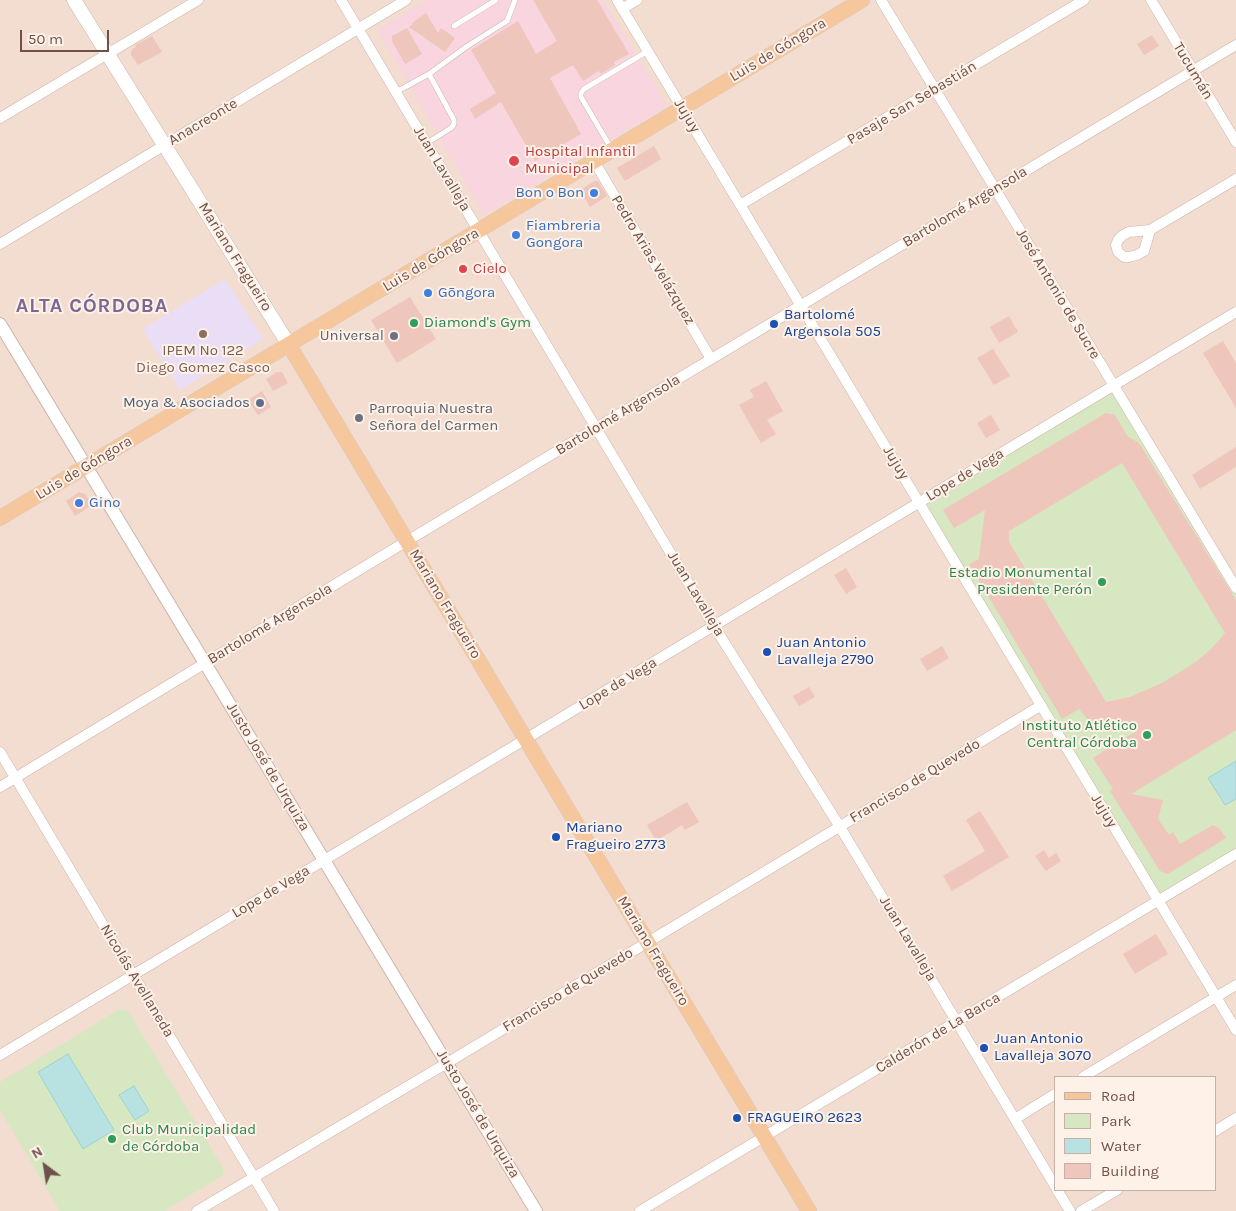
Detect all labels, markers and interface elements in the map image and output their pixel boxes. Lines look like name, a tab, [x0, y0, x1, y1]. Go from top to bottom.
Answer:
street label: Luis de Góngora	[726, 14, 830, 86]
scale bar	[22, 20, 111, 52]
text: 50 m	[28, 30, 63, 48]
street label: Tucumán	[1169, 39, 1217, 103]
street label: Pasaje San Sebastián	[844, 57, 980, 149]
street label: Anacreonte	[165, 94, 241, 150]
street label: Jujuy	[670, 96, 704, 136]
street label: Juan Lavalleja	[410, 123, 474, 215]
place label: Hospital Infantil Municipal	[525, 143, 636, 178]
marker: Hospital Infantil Municipal	[507, 154, 521, 168]
street label: Bartolomé Argensola	[899, 163, 1031, 251]
place label: Bon o Bon	[516, 184, 584, 202]
marker: Bon o Bon	[588, 187, 600, 199]
street label: Pedro Arias Velázquez	[607, 192, 699, 328]
street label: Mariano Fragueiro	[194, 199, 276, 315]
place label: Fiambreria Gongora	[526, 217, 601, 252]
street label: Luis de Góngora	[379, 224, 483, 296]
street label: José Antonio de Sucre	[1012, 225, 1104, 363]
marker: Fiambreria Gongora	[510, 229, 522, 241]
place label: Cielo	[473, 260, 507, 278]
marker: Cielo	[457, 263, 469, 275]
place label: Gōngora	[438, 284, 495, 302]
marker: Gōngora	[422, 287, 434, 299]
district label: ALTA CÓRDOBA	[14, 294, 170, 318]
place label: Bartolomé Argensola 505	[784, 306, 881, 341]
place label: Diamond's Gym	[424, 314, 531, 332]
marker: Diamond's Gym	[408, 317, 420, 329]
marker: Bartolomé Argensola 505	[768, 318, 780, 330]
place label: Universal	[320, 327, 384, 345]
marker: IPEM Nº 122 Diego Gomez Casco	[197, 328, 209, 340]
marker: Universal	[388, 330, 400, 342]
place label: IPEM Nº 122 Diego Gomez Casco	[136, 342, 270, 377]
street label: Bartolomé Argensola	[552, 371, 684, 459]
place label: Moya & Asociados	[123, 394, 250, 412]
marker: Moya & Asociados	[254, 397, 266, 409]
place label: Parroquia Nuestra Señora del Carmen	[369, 400, 498, 435]
marker: Parroquia Nuestra Señora del Carmen	[353, 412, 365, 424]
street label: Luis de Góngora	[32, 432, 136, 504]
street label: Jujuy	[879, 443, 913, 483]
street label: Lope de Vega	[923, 445, 1007, 505]
place label: Gino	[89, 494, 120, 512]
marker: Gino	[73, 497, 85, 509]
street label: Mariano Fragueiro	[405, 546, 485, 662]
street label: Juan Lavalleja	[664, 548, 728, 640]
place label: Estadio Monumental Presidente Perón	[949, 564, 1092, 599]
marker: Estadio Monumental Presidente Perón	[1096, 576, 1108, 588]
street label: Bartolomé Argensola	[204, 580, 336, 668]
place label: Juan Antonio Lavalleja 2790	[777, 634, 874, 669]
marker: Juan Antonio Lavalleja 2790	[761, 646, 773, 658]
street label: Lope de Vega	[576, 654, 660, 714]
street label: Justo José de Urquiza	[222, 699, 314, 835]
place label: Instituto Atlético Central Córdoba	[1021, 717, 1137, 752]
marker: Instituto Atlético Central Córdoba	[1141, 729, 1153, 741]
street label: Francisco de Quevedo	[846, 735, 984, 827]
street label: Jujuy	[1087, 791, 1121, 831]
place label: Mariano Fragueiro 2773	[566, 819, 666, 854]
marker: Mariano Fragueiro 2773	[550, 831, 562, 843]
street label: Lope de Vega	[229, 862, 313, 922]
street label: Mariano Fragueiro	[613, 893, 693, 1009]
street label: Juan Lavalleja	[876, 893, 940, 985]
street label: Nicolás Avellaneda	[96, 921, 178, 1041]
street label: Francisco de Quevedo	[499, 944, 637, 1036]
street label: Calderón de La Barca	[872, 989, 1004, 1077]
place label: Juan Antonio Lavalleja 3070	[994, 1030, 1091, 1065]
marker: Juan Antonio Lavalleja 3070	[978, 1042, 990, 1054]
street label: Justo José de Urquiza	[432, 1046, 524, 1182]
legend	[1054, 1076, 1216, 1191]
text: Road	[1101, 1087, 1136, 1105]
place label: FRAGUEIRO 2623	[747, 1109, 862, 1127]
marker: FRAGUEIRO 2623	[731, 1112, 743, 1124]
text: Park	[1101, 1112, 1131, 1130]
place label: Club Municipalidad de Córdoba	[122, 1121, 256, 1156]
marker: Club Municipalidad de Córdoba	[106, 1133, 118, 1145]
text: Water	[1101, 1137, 1141, 1155]
north arrow	[20, 1141, 70, 1191]
text: N	[28, 1143, 46, 1163]
text: Building	[1101, 1162, 1159, 1180]

